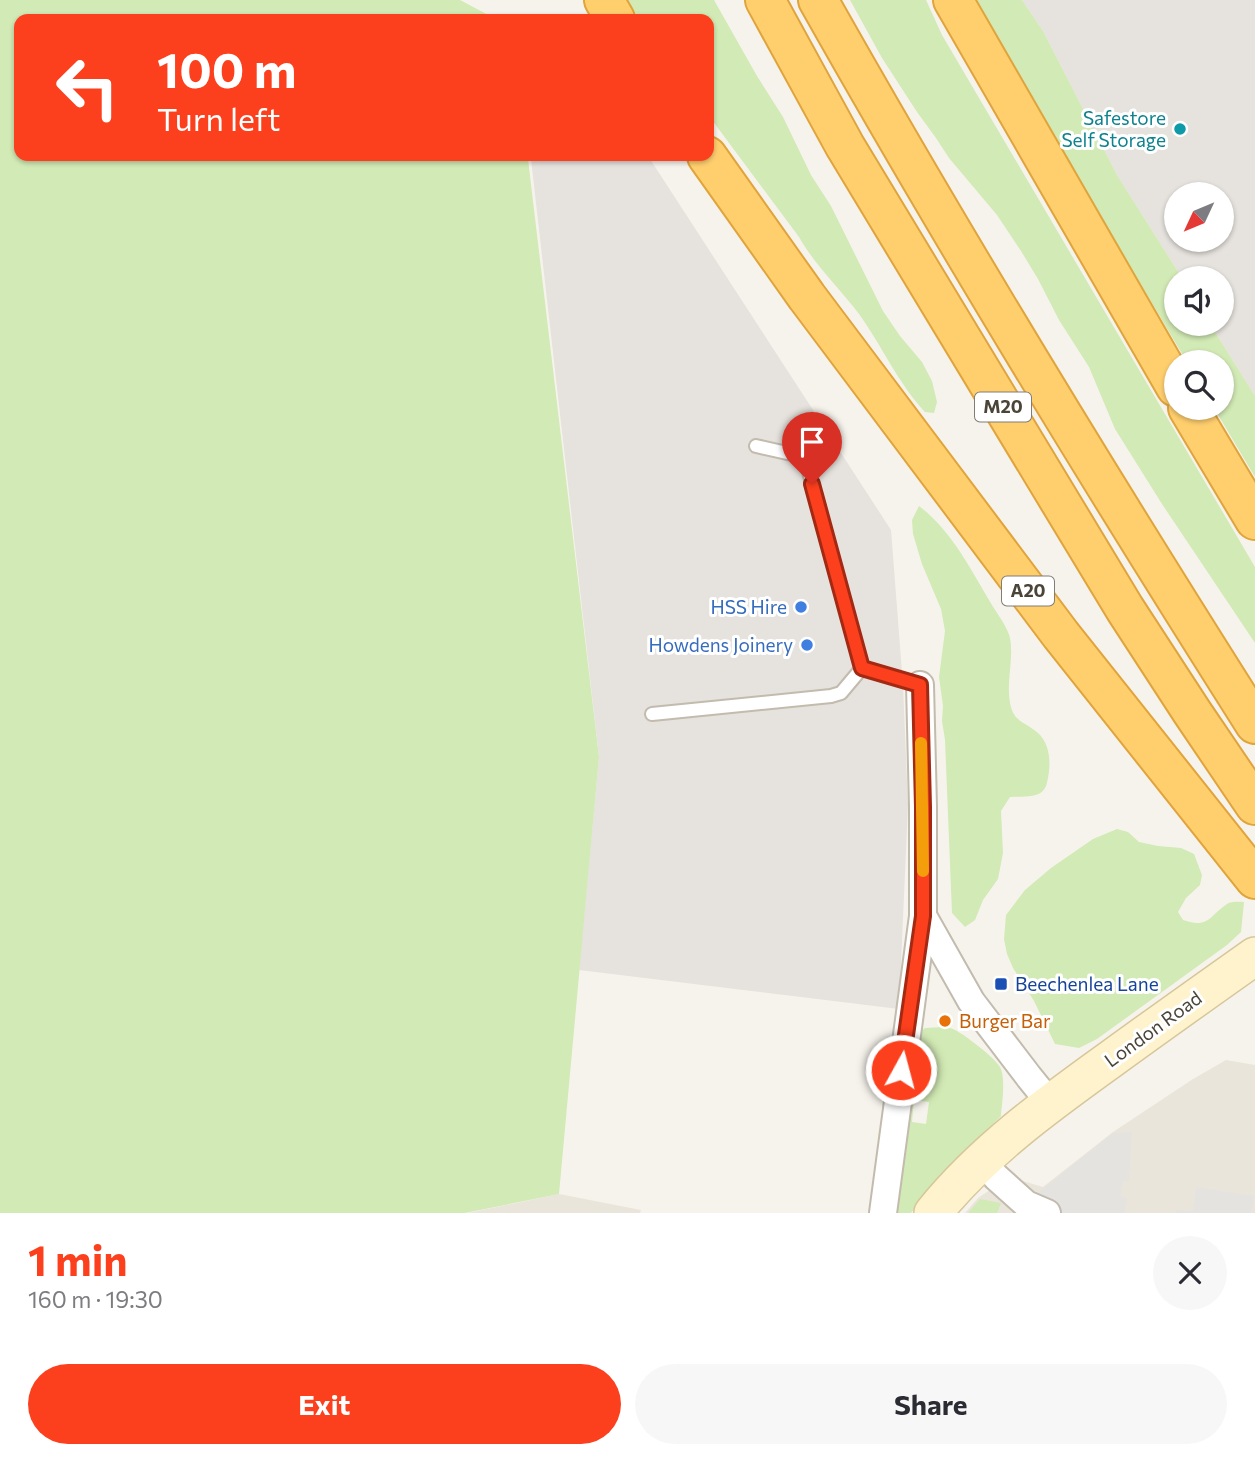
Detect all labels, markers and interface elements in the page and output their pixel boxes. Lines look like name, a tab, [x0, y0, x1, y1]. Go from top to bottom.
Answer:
text: 100 m	[157, 38, 296, 98]
icon: left	[42, 42, 133, 133]
text: Turn left	[157, 98, 281, 138]
place label: Safestore Self Storage	[1061, 106, 1166, 151]
marker: Safestore Self Storage	[1172, 121, 1188, 137]
north arrow	[1164, 182, 1234, 252]
map controls	[1164, 182, 1234, 420]
button: sound	[1164, 266, 1234, 336]
button: search	[1164, 350, 1234, 420]
road number: M20	[975, 393, 1031, 422]
pin	[782, 412, 842, 484]
icon: arrive	[793, 423, 831, 461]
road number: A20	[1002, 576, 1054, 606]
place label: HSS Hire	[710, 595, 787, 618]
marker: HSS Hire	[793, 599, 809, 615]
place label: Howdens Joinery	[649, 633, 793, 656]
marker: Howdens Joinery	[799, 637, 815, 653]
place label: Beechenlea Lane	[1015, 972, 1159, 995]
marker: Beechenlea Lane	[993, 976, 1009, 992]
street label: London Road	[1100, 986, 1206, 1072]
place label: Burger Bar	[959, 1009, 1051, 1032]
marker: Burger Bar	[937, 1013, 953, 1029]
position arrow	[864, 1033, 938, 1107]
text: 1 min	[28, 1233, 128, 1285]
button: close	[1153, 1236, 1227, 1310]
text: 160 m · 19:30	[28, 1285, 163, 1313]
button: Exit	[28, 1364, 621, 1444]
button: Share	[635, 1364, 1227, 1444]

